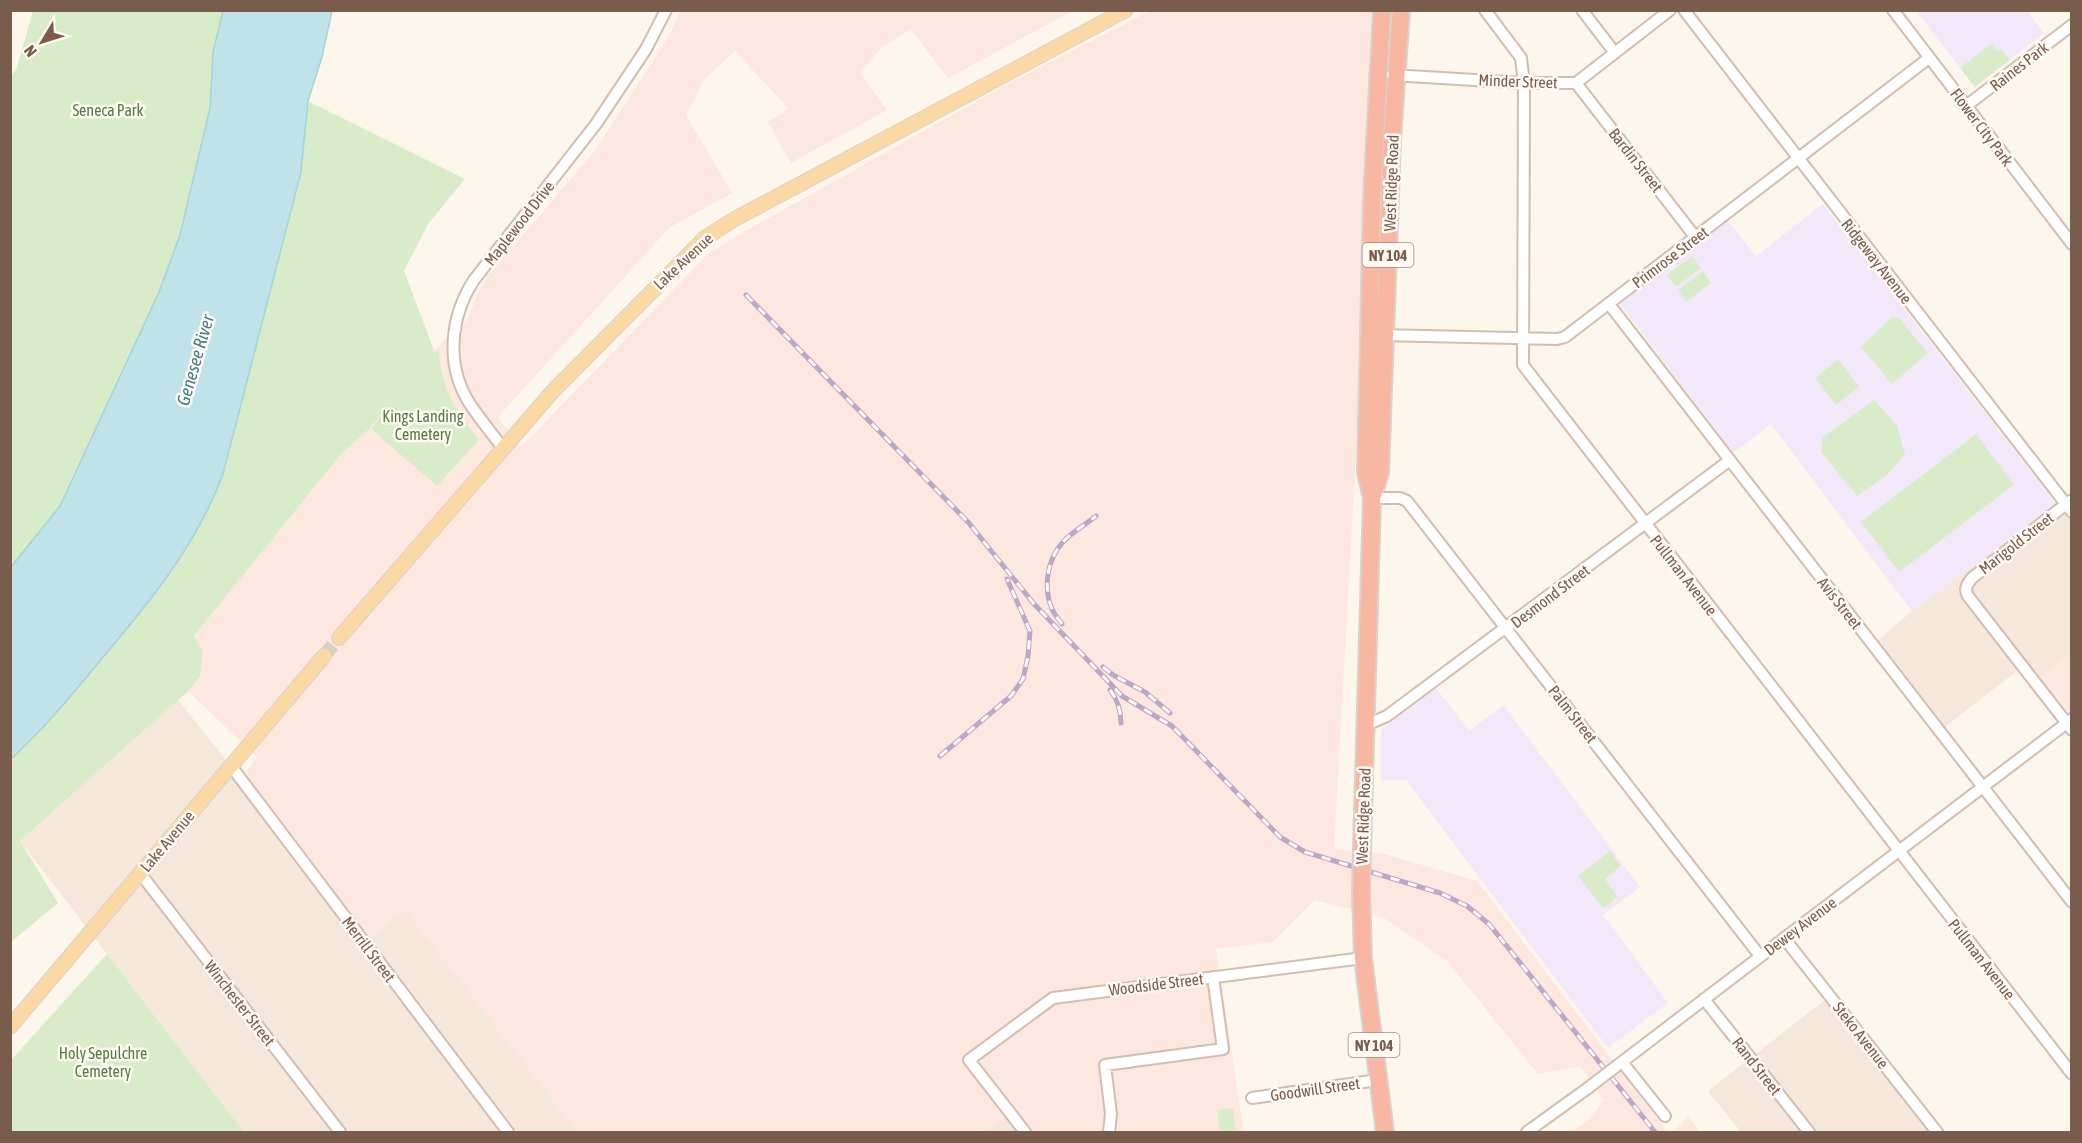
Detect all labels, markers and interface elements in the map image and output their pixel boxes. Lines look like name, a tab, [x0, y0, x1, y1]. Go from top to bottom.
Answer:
north arrow	[12, 12, 72, 72]
street label: Raines Park	[1986, 38, 2052, 94]
text: N	[20, 42, 40, 61]
street label: Minder Street	[1478, 71, 1558, 91]
street label: Flower City Park	[1946, 85, 2017, 170]
park label: Seneca Park	[72, 101, 144, 119]
street label: Bardin Street	[1605, 124, 1667, 196]
street label: West Ridge Road	[1380, 134, 1403, 232]
street label: Maplewood Drive	[480, 177, 558, 269]
street label: Ridgeway Avenue	[1837, 215, 1916, 308]
street label: Primrose Street	[1629, 222, 1712, 291]
street label: Lake Avenue	[650, 229, 716, 293]
road number: NY 104	[1362, 243, 1414, 267]
water label: Genesee River	[172, 312, 218, 408]
park label: Kings Landing Cemetery	[382, 407, 464, 444]
street label: Marigold Street	[1975, 508, 2058, 578]
street label: Pullman Avenue	[1647, 531, 1721, 619]
street label: Desmond Street	[1507, 560, 1593, 631]
street label: Avis Street	[1814, 573, 1866, 633]
street label: Palm Street	[1545, 682, 1601, 747]
street label: West Ridge Road	[1352, 767, 1375, 865]
street label: Lake Avenue	[136, 807, 198, 875]
street label: Dewey Avenue	[1760, 893, 1840, 960]
street label: Merrill Street	[339, 913, 400, 985]
street label: Pullman Avenue	[1945, 915, 2019, 1003]
street label: Winchester Street	[201, 957, 279, 1050]
street label: Woodside Street	[1108, 969, 1205, 999]
street label: Steko Avenue	[1830, 998, 1892, 1072]
road number: NY 104	[1348, 1033, 1400, 1057]
street label: Rand Street	[1729, 1034, 1785, 1099]
park label: Holy Sepulchre Cemetery	[59, 1044, 147, 1081]
street label: Goodwill Street	[1269, 1074, 1361, 1104]

